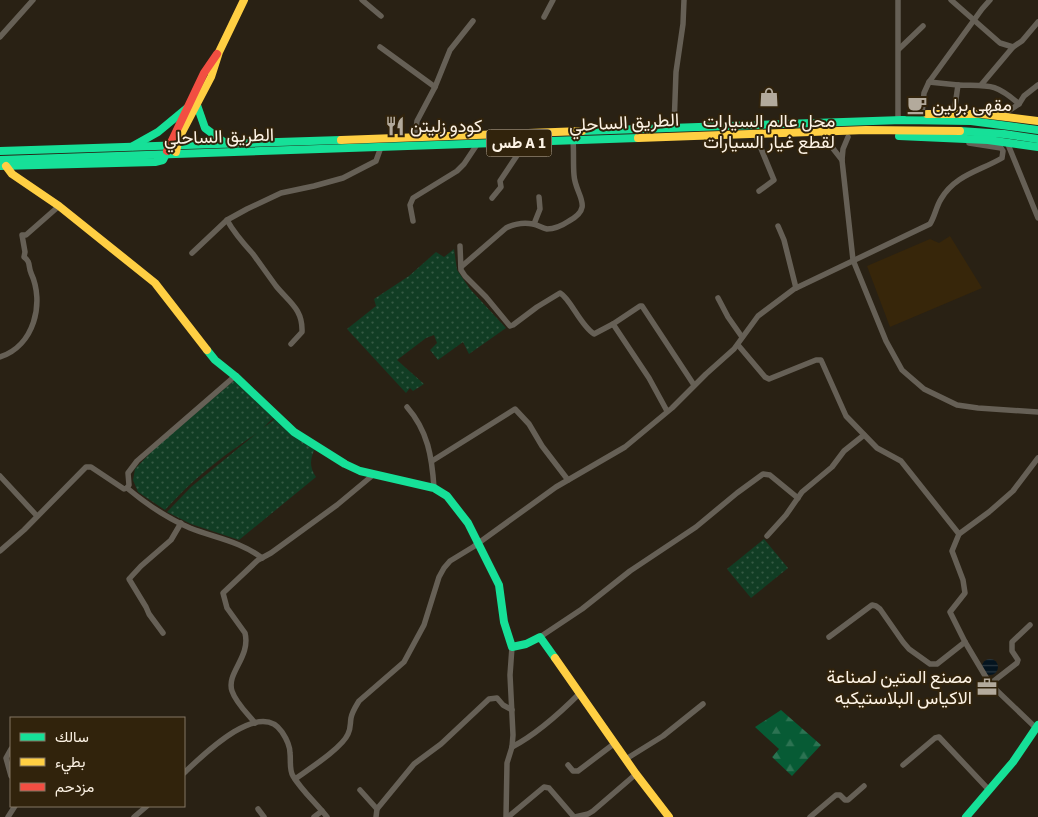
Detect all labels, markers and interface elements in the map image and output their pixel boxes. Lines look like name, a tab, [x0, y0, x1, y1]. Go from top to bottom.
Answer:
shop icon: محل عالم السيارات لقطع غيار السيارات	[758, 86, 780, 108]
place label: مقهى برلين	[932, 93, 1012, 118]
cafe icon: مقهى برلين	[906, 94, 928, 116]
street label: الطريق الساحلي	[568, 108, 680, 140]
place label: محل عالم السيارات لقطع غيار السيارات	[703, 109, 835, 155]
place label: كودو زليتن	[410, 114, 482, 139]
restaurant icon: كودو زليتن	[384, 115, 406, 137]
street label: الطريق الساحلي	[163, 123, 275, 153]
road number: طس A 1	[486, 130, 552, 156]
place label: مصنع المتين لصناعة الاكياس البلاستيكيه	[826, 665, 972, 711]
office icon: مصنع المتين لصناعة الاكياس البلاستيكيه	[976, 676, 998, 698]
legend	[10, 717, 185, 807]
text: سالك	[55, 727, 89, 748]
text: بطيء	[55, 752, 85, 775]
text: مزدحم	[55, 777, 94, 798]

